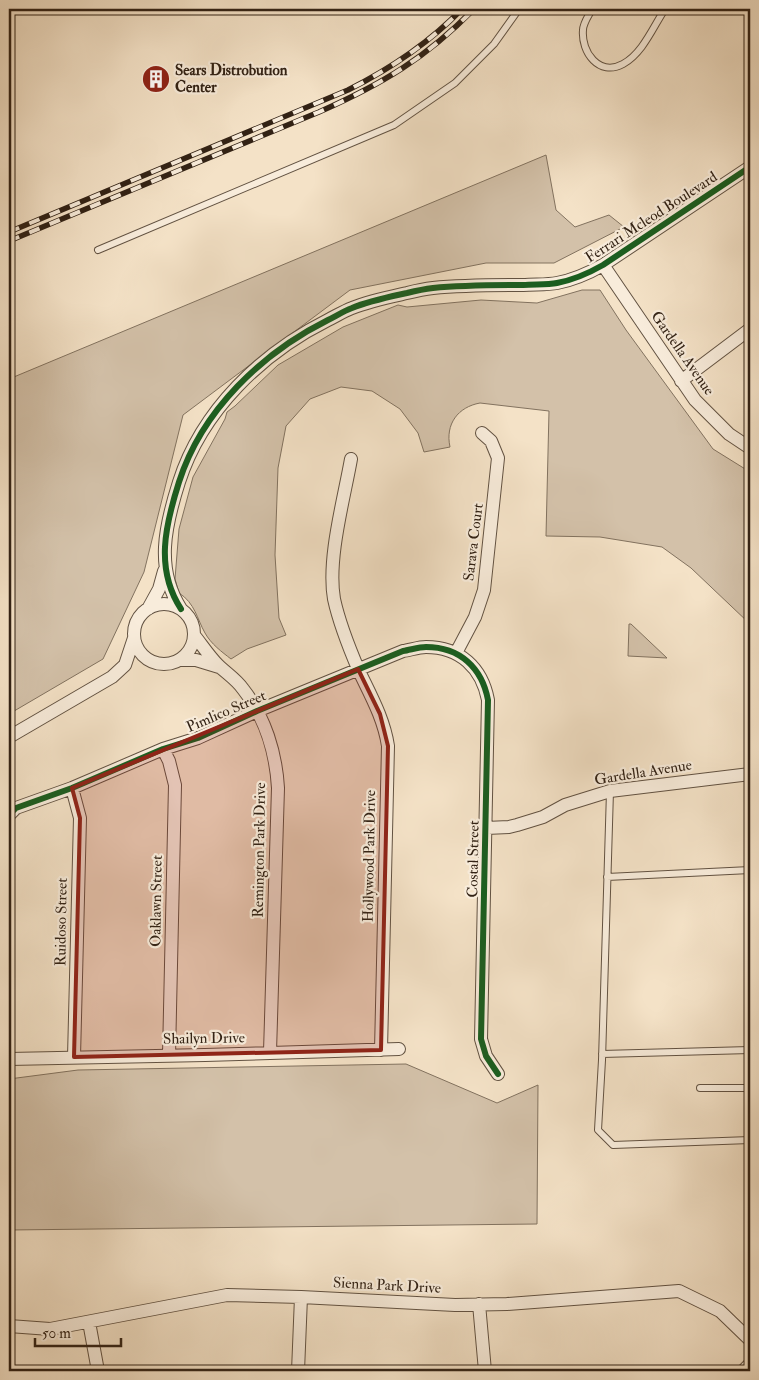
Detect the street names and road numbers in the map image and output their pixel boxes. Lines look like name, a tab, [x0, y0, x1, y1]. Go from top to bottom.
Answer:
street label: Ferrari Mcleod Boulevard	[582, 167, 721, 267]
street label: Gardella Avenue	[647, 308, 719, 399]
street label: Sarava Court	[459, 502, 488, 582]
street label: Pimlico Street	[184, 686, 269, 737]
street label: Gardella Avenue	[593, 755, 693, 790]
street label: Remington Park Drive	[249, 782, 270, 918]
street label: Hollywood Park Drive	[359, 790, 380, 922]
street label: Costal Street	[463, 820, 484, 898]
street label: Oaklawn Street	[146, 855, 167, 947]
street label: Ruidoso Street	[51, 877, 72, 966]
street label: Shailyn Drive	[163, 1028, 245, 1049]
street label: Sienna Park Drive	[333, 1273, 441, 1298]

